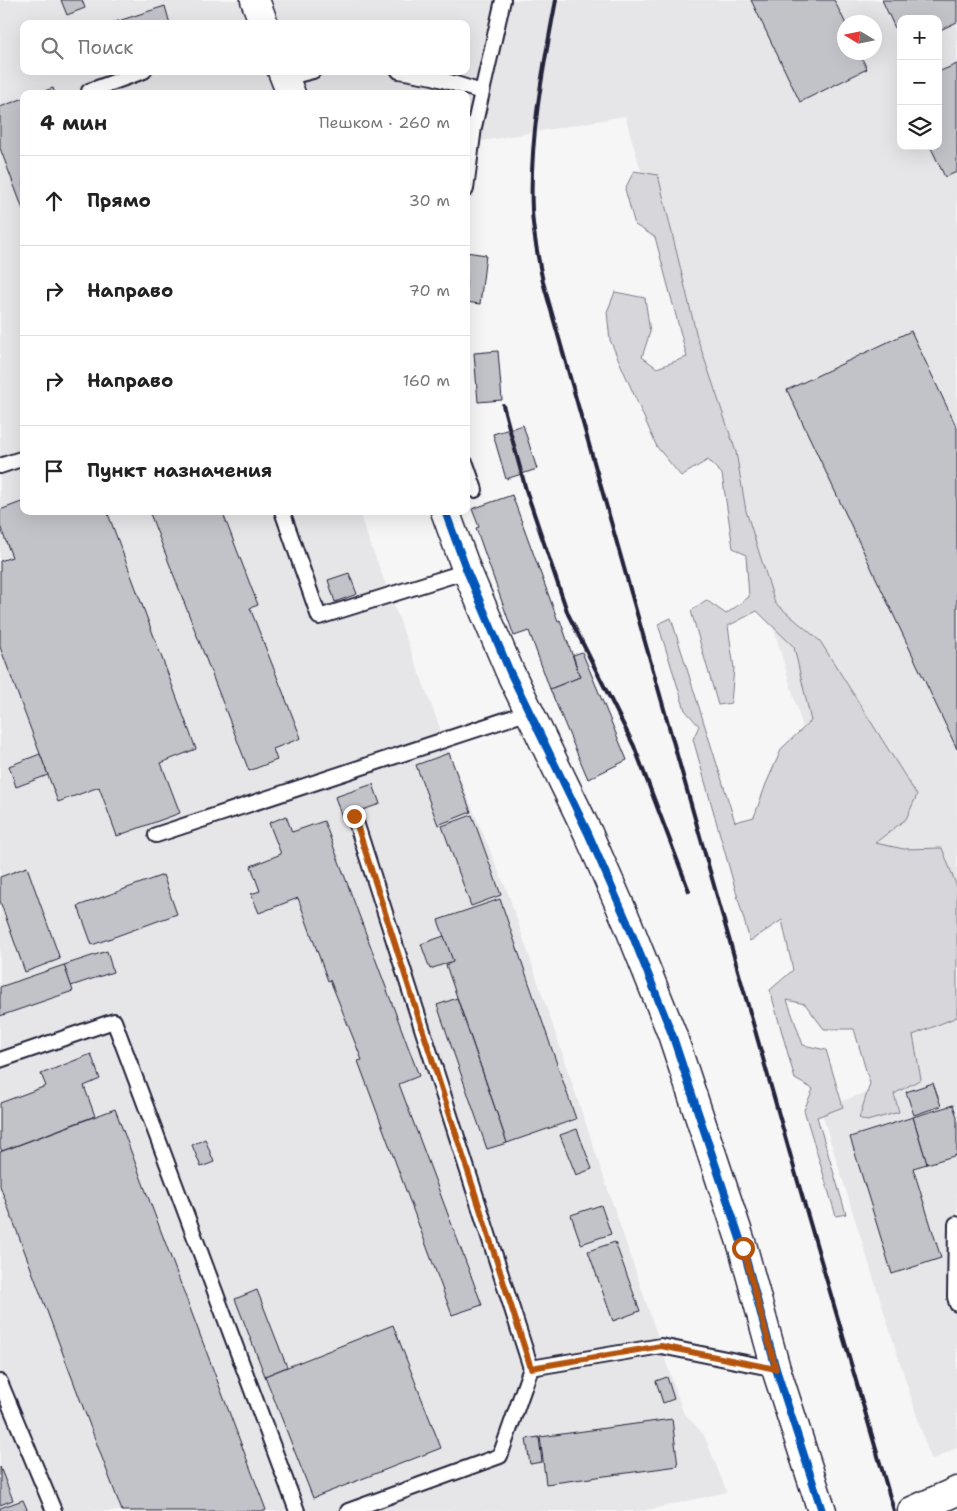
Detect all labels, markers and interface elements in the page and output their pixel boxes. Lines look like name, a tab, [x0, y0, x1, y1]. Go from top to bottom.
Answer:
north arrow	[837, 15, 882, 60]
map controls	[897, 15, 942, 150]
button: +	[897, 15, 942, 60]
search box	[20, 20, 470, 75]
icon: search	[38, 34, 66, 62]
text: Поиск	[78, 35, 133, 60]
button: −	[897, 60, 942, 105]
button: layers	[897, 105, 942, 150]
text: 4 мин	[40, 109, 107, 137]
text: Пешком · 260 m	[319, 112, 450, 133]
icon: ahead	[40, 187, 68, 215]
text: Прямо	[87, 188, 151, 213]
text: 30 m	[409, 190, 450, 211]
icon: right	[40, 277, 68, 305]
text: Направо	[87, 278, 173, 303]
text: 70 m	[409, 280, 450, 301]
icon: right	[40, 367, 68, 395]
text: Направо	[87, 368, 173, 393]
text: 160 m	[403, 370, 450, 391]
icon: arrive	[40, 457, 68, 485]
text: Пункт назначения	[87, 458, 272, 483]
route end	[343, 805, 366, 828]
route start	[732, 1237, 755, 1260]

